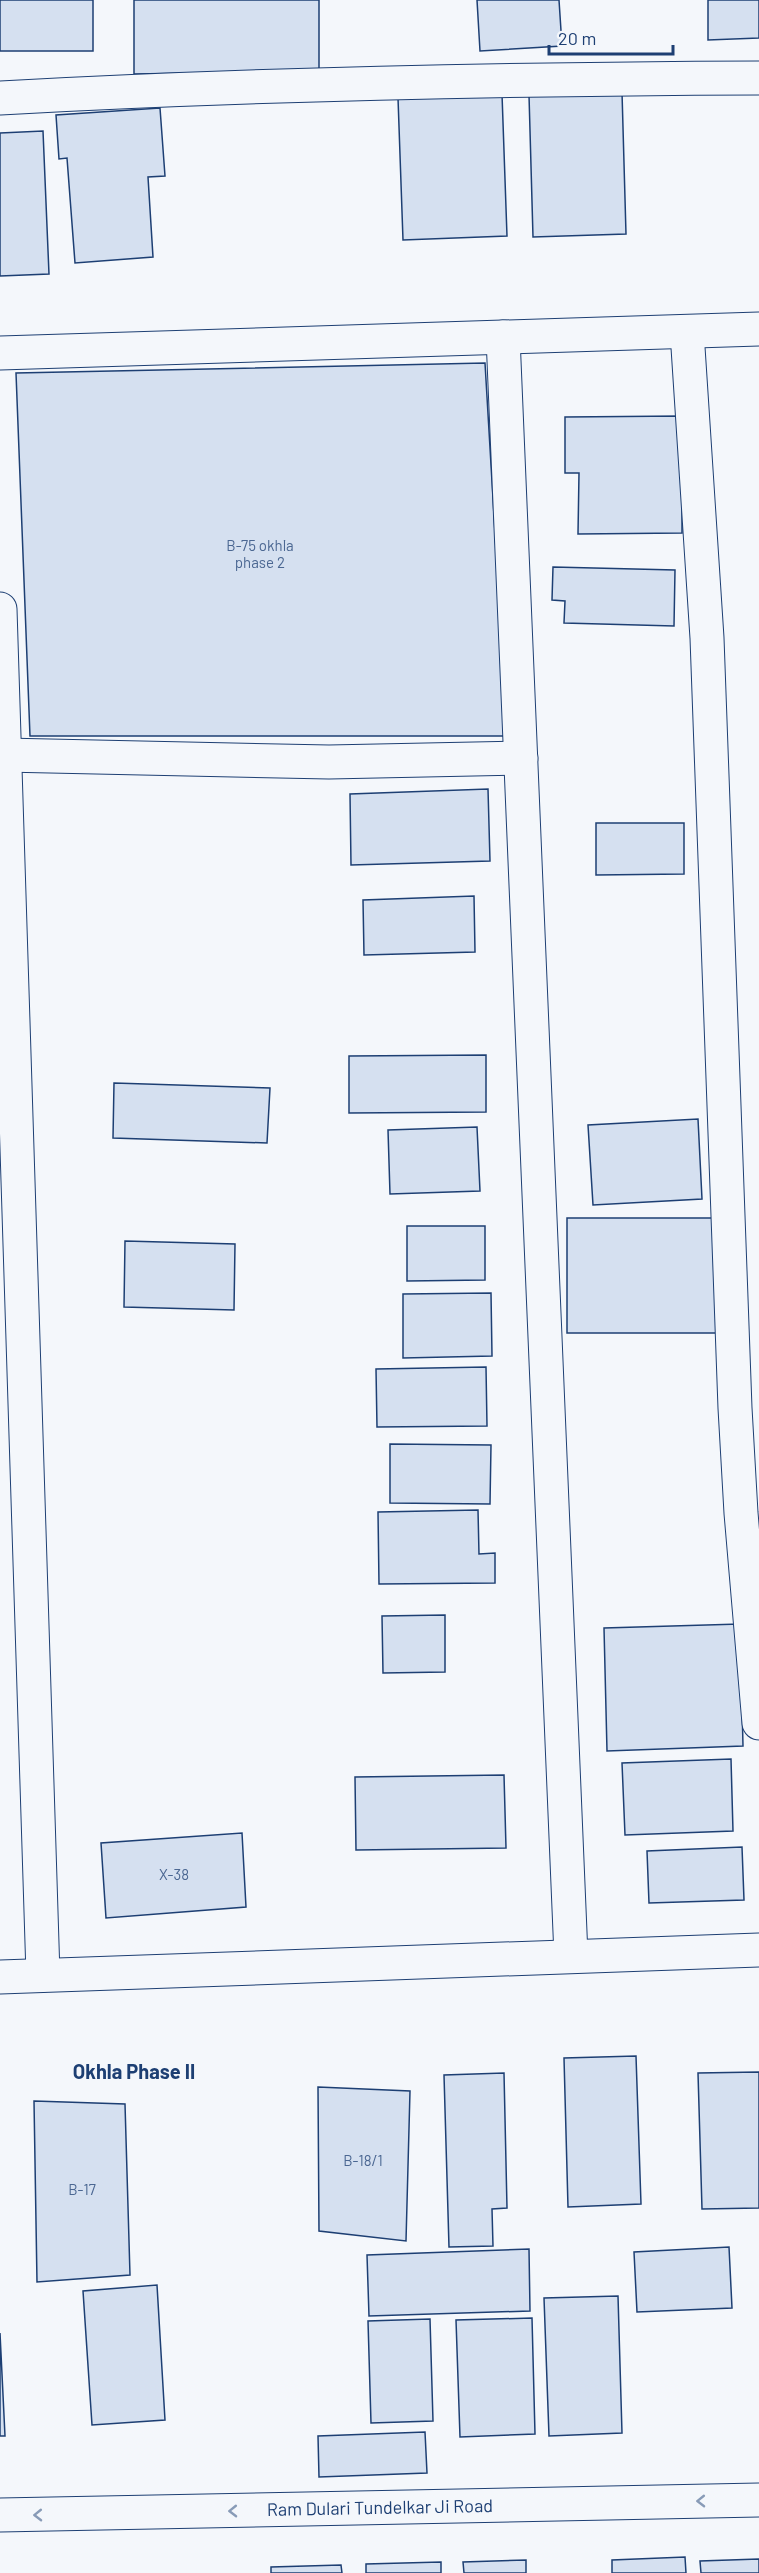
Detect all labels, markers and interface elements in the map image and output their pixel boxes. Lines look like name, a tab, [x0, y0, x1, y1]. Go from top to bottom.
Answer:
scale bar	[549, 18, 674, 56]
text: 20 m	[558, 27, 596, 49]
house number: B-75 okhla phase 2	[226, 536, 294, 571]
house number: X-38	[159, 1865, 189, 1883]
district label: Okhla Phase II	[73, 2059, 195, 2083]
house number: B-18/1	[343, 2151, 383, 2169]
house number: B-17	[68, 2180, 96, 2198]
street label: Ram Dulari Tundelkar Ji Road	[267, 2494, 493, 2520]
one-way arrow	[696, 2495, 705, 2508]
one-way arrow	[228, 2505, 237, 2517]
one-way arrow	[33, 2508, 42, 2521]

